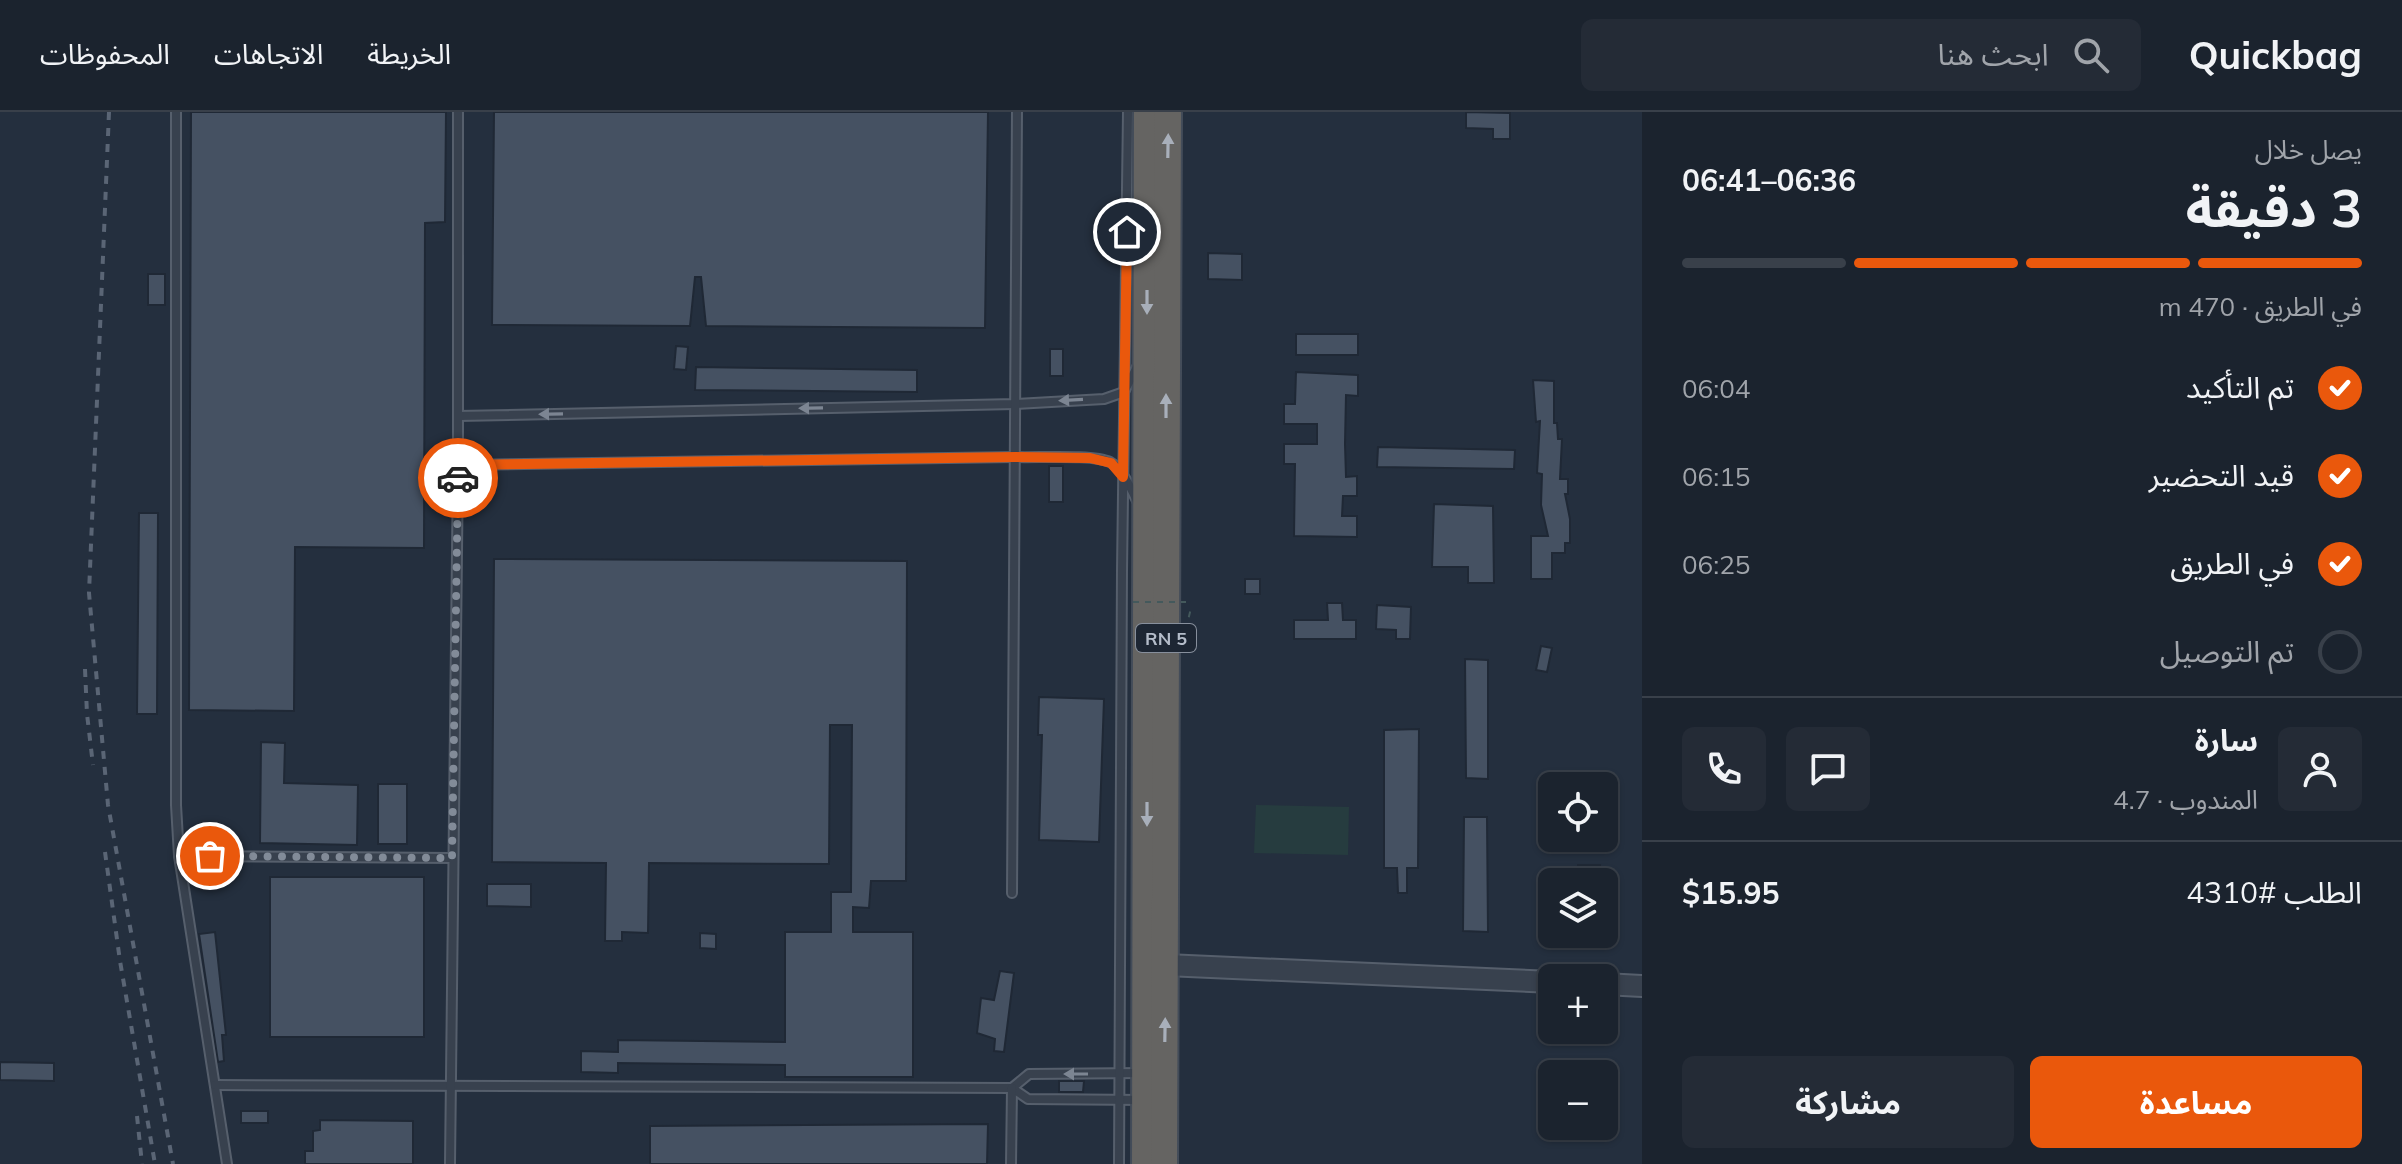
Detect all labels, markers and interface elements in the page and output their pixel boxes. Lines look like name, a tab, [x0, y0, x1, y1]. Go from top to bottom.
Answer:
search box	[1581, 19, 2141, 91]
text: Quickbag	[2189, 31, 2362, 79]
icon: search	[2069, 33, 2113, 77]
text: ابحث هنا	[1937, 35, 2049, 73]
text: المحفوظات	[40, 36, 170, 71]
text: الاتجاهات	[214, 36, 323, 71]
text: الخريطة	[367, 36, 451, 71]
one-way arrow	[1161, 133, 1174, 158]
text: يصل خلال	[2255, 133, 2362, 166]
text: 06:36–06:41	[1682, 161, 1856, 199]
text: 3 دقيقة	[2186, 175, 2362, 240]
pin	[1093, 198, 1161, 266]
icon: home	[1105, 210, 1149, 254]
one-way arrow	[1141, 290, 1153, 315]
text: في الطريق · 470 m	[2159, 290, 2362, 323]
icon: check	[2318, 366, 2362, 410]
text: تم التأكيد	[2186, 368, 2294, 406]
text: 06:04	[1682, 372, 1750, 405]
one-way arrow	[1160, 393, 1172, 418]
one-way arrow	[1058, 394, 1083, 407]
one-way arrow	[798, 402, 823, 414]
one-way arrow	[538, 407, 563, 420]
courier	[418, 438, 498, 518]
icon: check	[2318, 454, 2362, 498]
icon: car	[436, 456, 480, 500]
text: قيد التحضير	[2149, 456, 2294, 494]
text: 06:15	[1682, 460, 1750, 493]
icon: check	[2318, 542, 2362, 586]
text: في الطريق	[2170, 544, 2294, 582]
text: 06:25	[1682, 548, 1750, 581]
road number: RN 5	[1136, 624, 1196, 652]
text: تم التوصيل	[2160, 632, 2294, 670]
text: سارة	[2195, 721, 2258, 759]
button: phone	[1682, 727, 1766, 811]
button: chat	[1786, 727, 1870, 811]
button: person	[2278, 727, 2362, 811]
map controls	[1538, 772, 1618, 1140]
button: locate	[1538, 772, 1618, 852]
text: المندوب · 4.7	[2113, 783, 2258, 816]
one-way arrow	[1141, 802, 1153, 827]
pin	[176, 822, 244, 890]
icon: bag	[188, 834, 232, 878]
button: layers	[1538, 868, 1618, 948]
text: الطلب #4310	[2186, 873, 2362, 911]
text: $15.95	[1682, 874, 1779, 912]
button: +	[1538, 964, 1618, 1044]
one-way arrow	[1159, 1017, 1172, 1042]
button: مشاركة	[1682, 1056, 2014, 1148]
button: مساعدة	[2030, 1056, 2362, 1148]
button: −	[1538, 1060, 1618, 1140]
one-way arrow	[1063, 1068, 1088, 1080]

